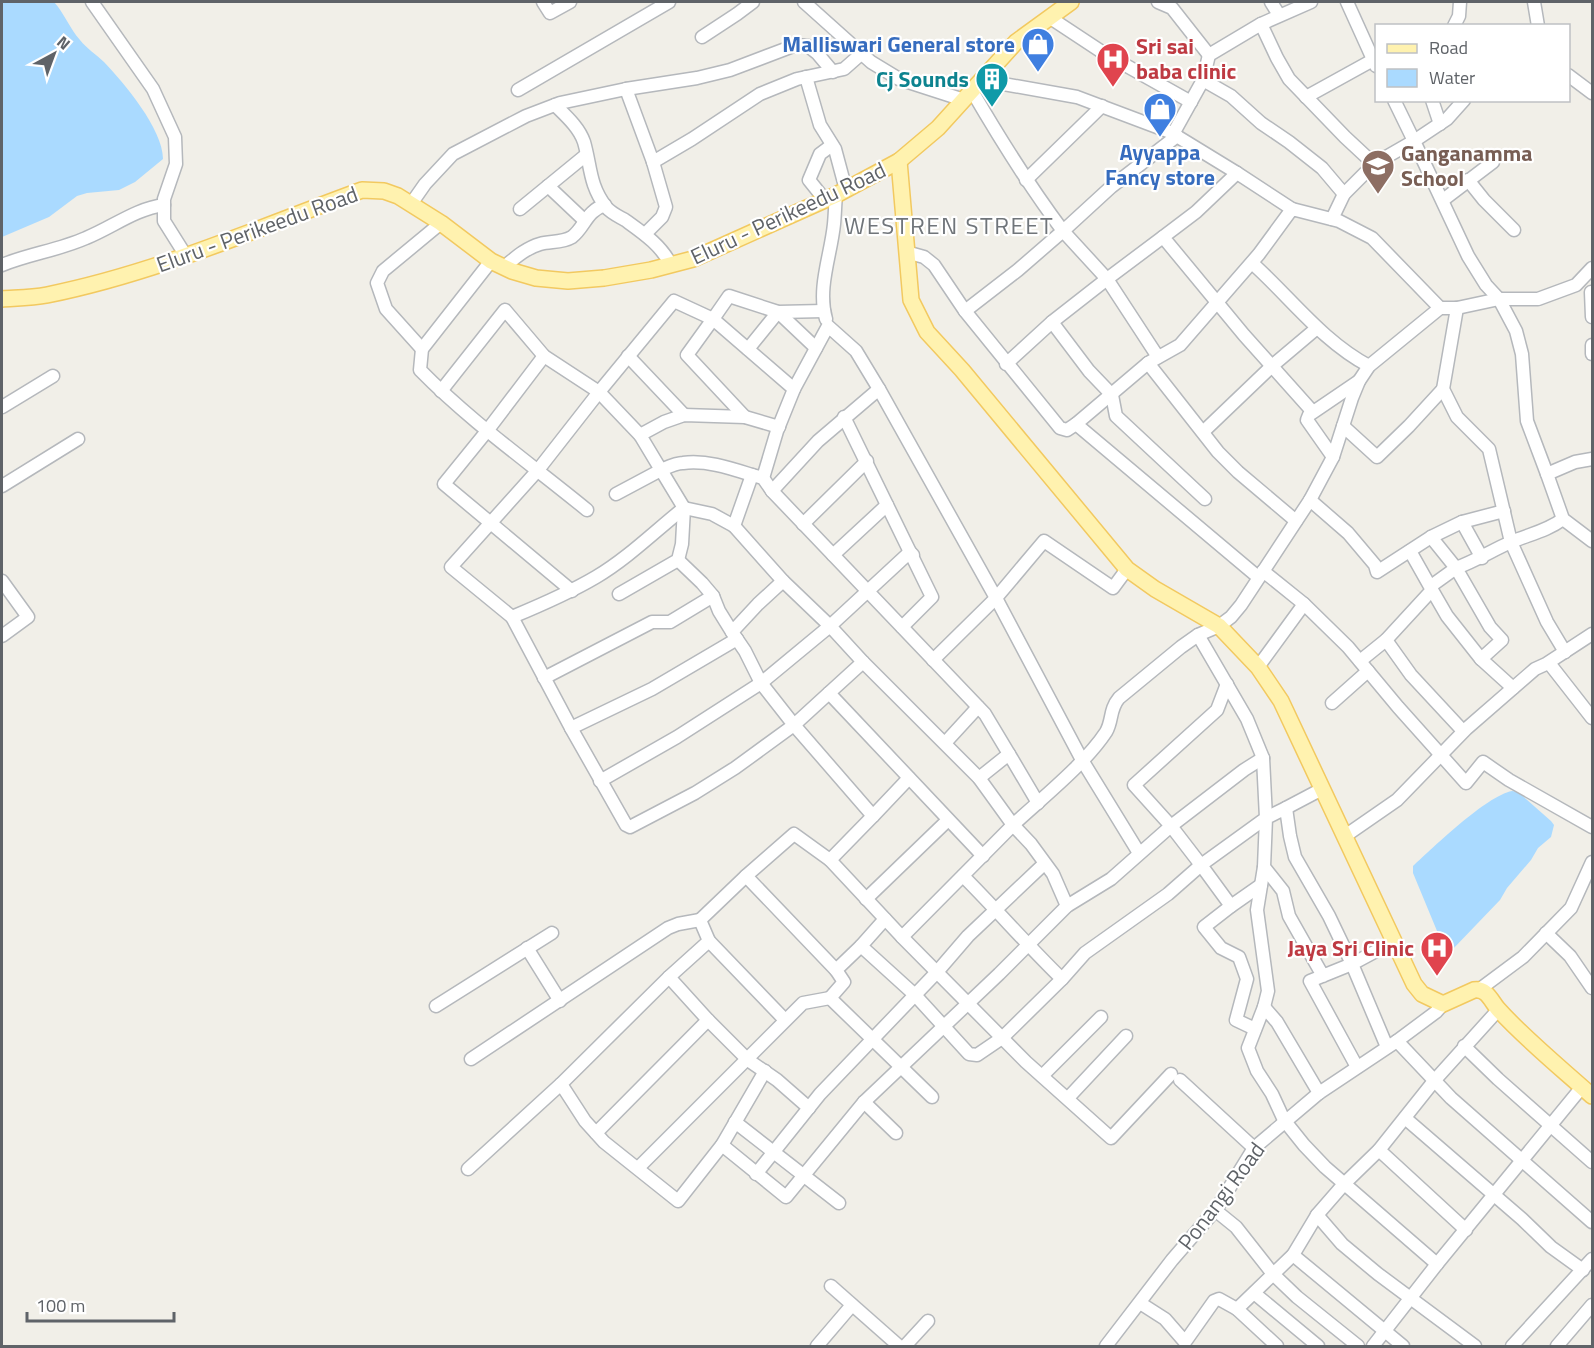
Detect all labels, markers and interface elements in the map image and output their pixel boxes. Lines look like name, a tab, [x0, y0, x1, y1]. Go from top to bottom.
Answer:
north arrow	[24, 24, 84, 84]
legend	[1375, 24, 1570, 102]
shop icon: Malliswari General store	[1020, 26, 1056, 73]
place label: Malliswari General store	[782, 27, 1015, 61]
place label: Sri sai baba clinic	[1136, 29, 1236, 88]
text: N	[52, 30, 76, 55]
text: Road	[1429, 34, 1468, 61]
hospital icon: Sri sai baba clinic	[1095, 41, 1131, 88]
building icon: Cj Sounds	[974, 61, 1010, 108]
place label: Cj Sounds	[876, 62, 969, 96]
text: Water	[1429, 64, 1475, 91]
shop icon: Ayyappa Fancy store	[1142, 91, 1178, 138]
place label: Ayyappa Fancy store	[1105, 135, 1215, 194]
place label: Ganganamma School	[1401, 136, 1532, 195]
school or university icon: Ganganamma School	[1360, 148, 1396, 195]
street label: Eluru - Perikeedu Road	[685, 153, 891, 273]
street label: Eluru - Perikeedu Road	[151, 177, 363, 281]
district label: WESTREN STREET	[844, 207, 1054, 243]
hospital icon: Jaya Sri Clinic	[1419, 930, 1455, 977]
place label: Jaya Sri Clinic	[1287, 931, 1414, 965]
street label: Ponangi Road	[1169, 1135, 1273, 1257]
scale bar	[27, 1285, 174, 1323]
text: 100 m	[36, 1292, 85, 1319]

